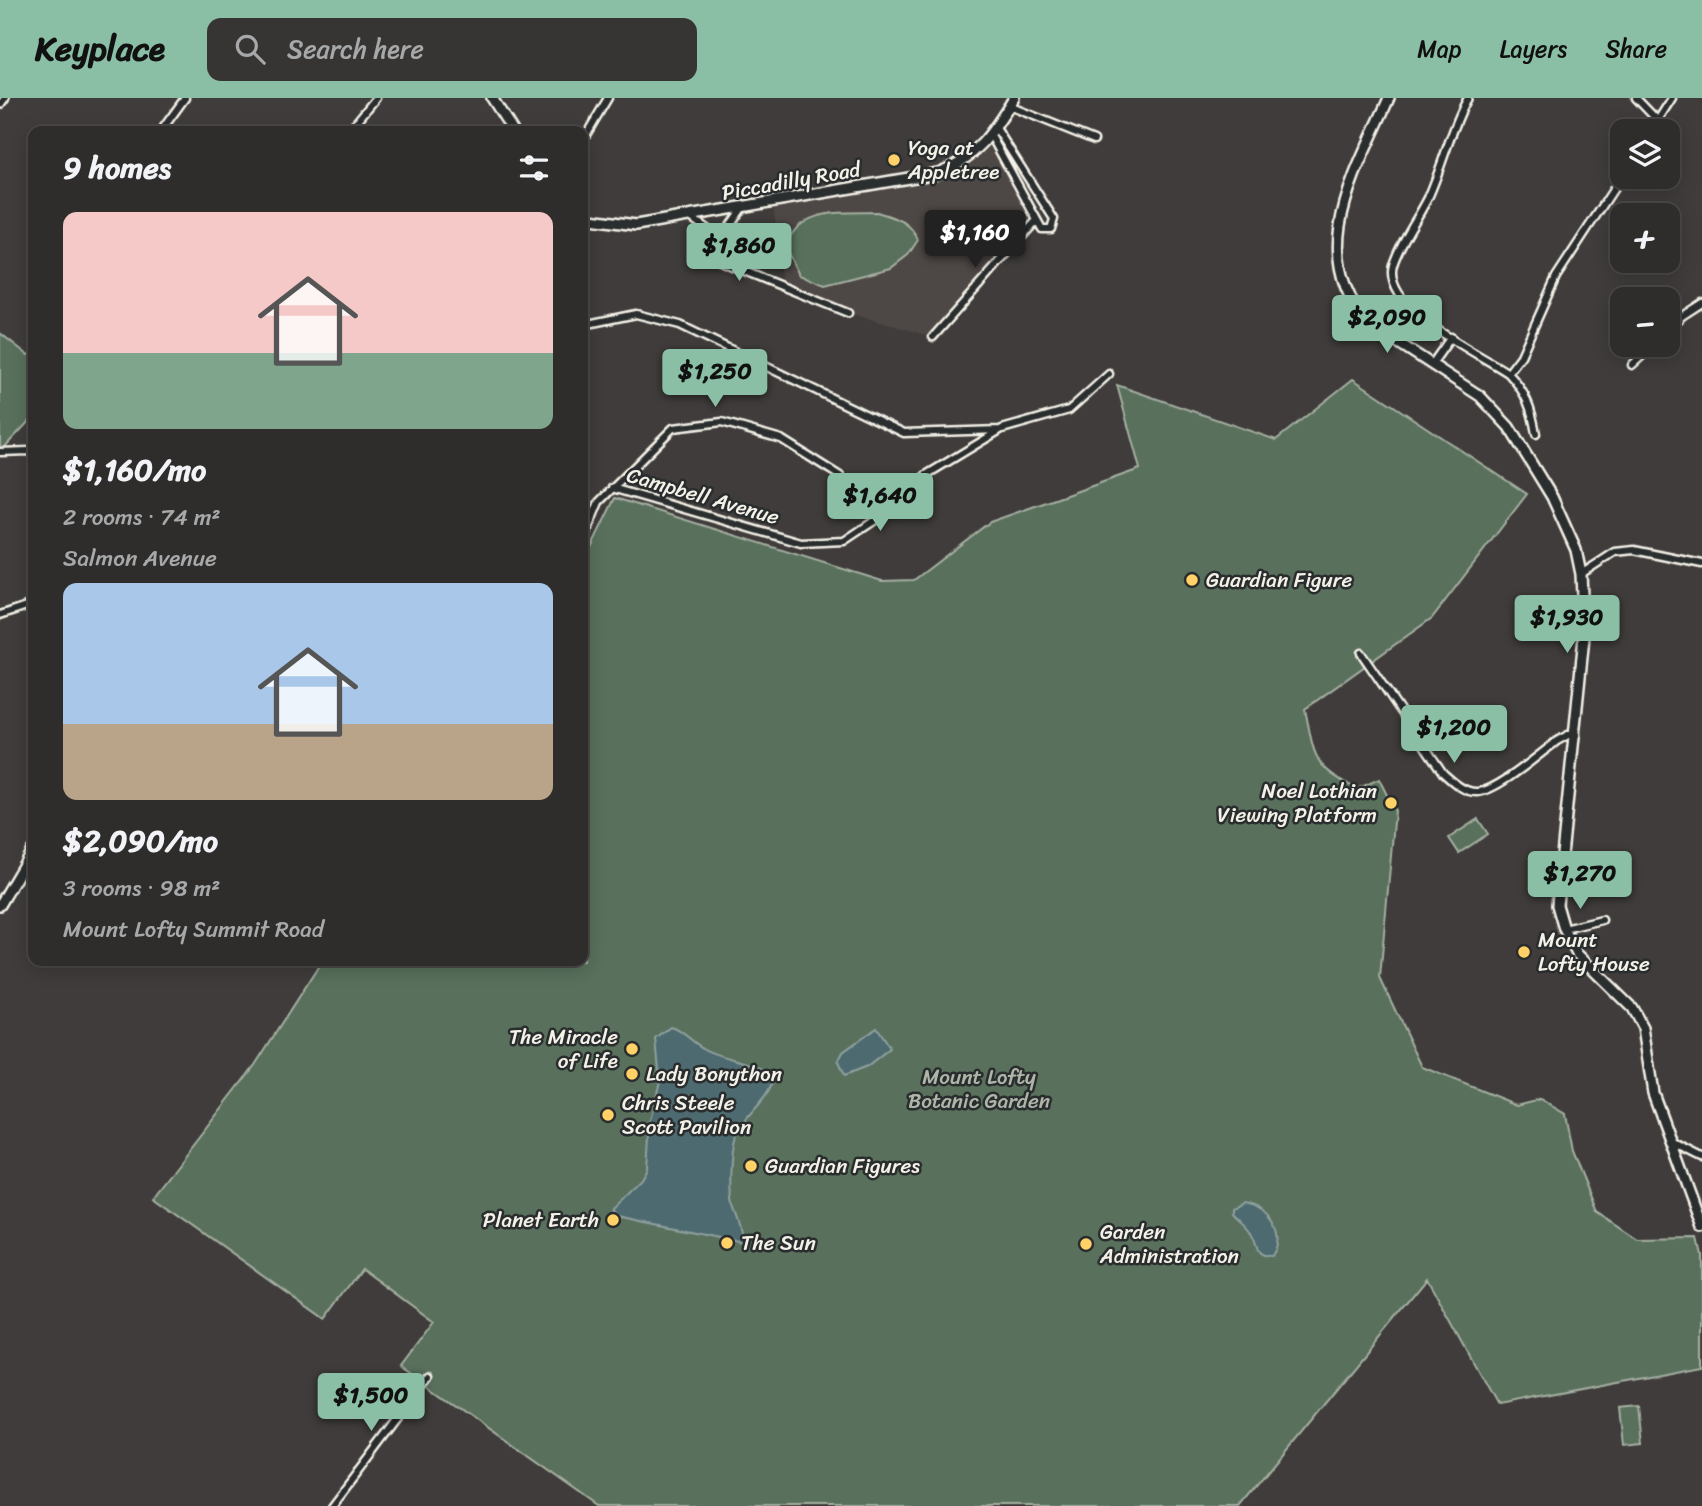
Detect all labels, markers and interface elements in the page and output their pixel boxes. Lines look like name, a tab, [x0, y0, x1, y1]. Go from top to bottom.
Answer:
search box	[207, 18, 697, 81]
text: Keyplace	[35, 20, 165, 78]
text: Search here	[287, 26, 424, 72]
text: Map	[1417, 28, 1462, 70]
text: Layers	[1500, 28, 1567, 70]
text: Share	[1605, 28, 1667, 70]
icon: search	[231, 30, 269, 68]
map controls	[1610, 119, 1680, 357]
button: layers	[1610, 119, 1680, 189]
place label: Yoga at Appletree	[907, 129, 999, 191]
text: 9 homes	[63, 141, 171, 195]
icon: filters	[515, 149, 553, 187]
street label: Piccadilly Road	[719, 150, 865, 212]
marker: Yoga at Appletree	[886, 152, 902, 168]
button: +	[1610, 203, 1680, 273]
pin: $1,160	[918, 211, 1032, 270]
text: $1,160	[941, 212, 1010, 253]
pin: $1,860	[682, 223, 796, 283]
text: $1,860	[702, 225, 776, 266]
icon: home	[245, 258, 371, 384]
button: −	[1610, 287, 1680, 357]
pin: $2,090	[1330, 296, 1444, 355]
text: $2,090	[1348, 297, 1426, 338]
pin: $1,250	[658, 350, 772, 409]
text: $1,250	[678, 351, 752, 392]
text: $1,160/mo	[63, 443, 206, 497]
street label: Campbell Avenue	[622, 456, 784, 536]
pin: $1,640	[823, 474, 937, 533]
text: $1,640	[843, 475, 917, 516]
text: 2 rooms · 74 m²	[63, 497, 220, 538]
text: Salmon Avenue	[63, 538, 217, 579]
place label: Guardian Figure	[1206, 561, 1352, 599]
marker: Guardian Figure	[1184, 572, 1200, 588]
pin: $1,930	[1510, 596, 1624, 655]
text: $1,930	[1531, 597, 1603, 638]
icon: home	[245, 629, 371, 755]
pin: $1,200	[1397, 706, 1511, 765]
text: $1,200	[1417, 707, 1491, 748]
place label: Noel Lothian Viewing Platform	[1217, 772, 1377, 834]
marker: Noel Lothian Viewing Platform	[1383, 795, 1399, 811]
text: $2,090/mo	[63, 814, 218, 868]
pin: $1,270	[1523, 852, 1637, 911]
text: $1,270	[1544, 853, 1616, 894]
text: 3 rooms · 98 m²	[63, 868, 220, 909]
text: Mount Lofty Summit Road	[63, 909, 324, 950]
place label: Mount Lofty House	[1538, 921, 1650, 983]
marker: Mount Lofty House	[1516, 944, 1532, 960]
place label: The Miracle of Life	[509, 1018, 618, 1080]
marker: The Miracle of Life	[624, 1041, 640, 1057]
place label: Lady Bonython	[646, 1055, 782, 1093]
park label: Mount Lofty Botanic Garden	[908, 1058, 1050, 1120]
marker: Lady Bonython	[624, 1066, 640, 1082]
place label: Chris Steele Scott Pavilion	[622, 1084, 751, 1146]
marker: Chris Steele Scott Pavilion	[600, 1107, 616, 1123]
place label: Guardian Figures	[765, 1147, 920, 1185]
marker: Guardian Figures	[743, 1158, 759, 1174]
place label: Planet Earth	[483, 1201, 599, 1239]
marker: Planet Earth	[605, 1212, 621, 1228]
place label: Garden Administration	[1099, 1213, 1239, 1275]
place label: The Sun	[741, 1224, 816, 1262]
marker: The Sun	[719, 1235, 735, 1251]
marker: Garden Administration	[1078, 1236, 1094, 1252]
pin: $1,500	[314, 1374, 428, 1433]
text: $1,500	[334, 1375, 408, 1416]

